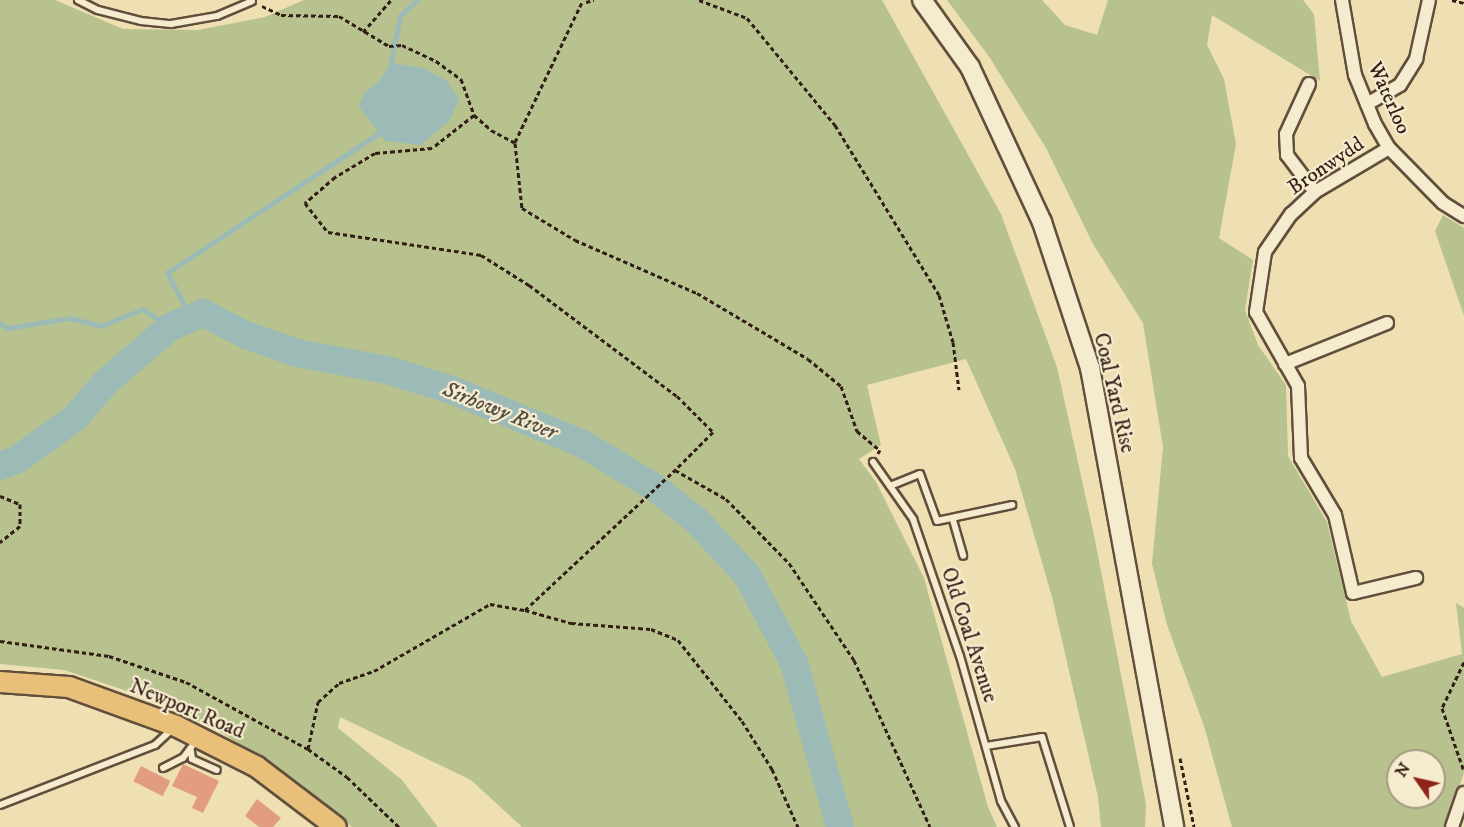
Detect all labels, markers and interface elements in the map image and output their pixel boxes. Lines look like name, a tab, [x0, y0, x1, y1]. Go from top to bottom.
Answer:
street label: Waterloo	[1362, 58, 1416, 138]
street label: Bronwydd	[1283, 131, 1369, 201]
street label: Coal Yard Rise	[1088, 330, 1140, 456]
water label: Sirhowy River	[439, 376, 561, 446]
street label: Old Coal Avenue	[935, 564, 1003, 706]
street label: Newport Road	[126, 674, 248, 744]
north arrow	[1386, 749, 1446, 809]
text: N	[1391, 759, 1415, 781]

